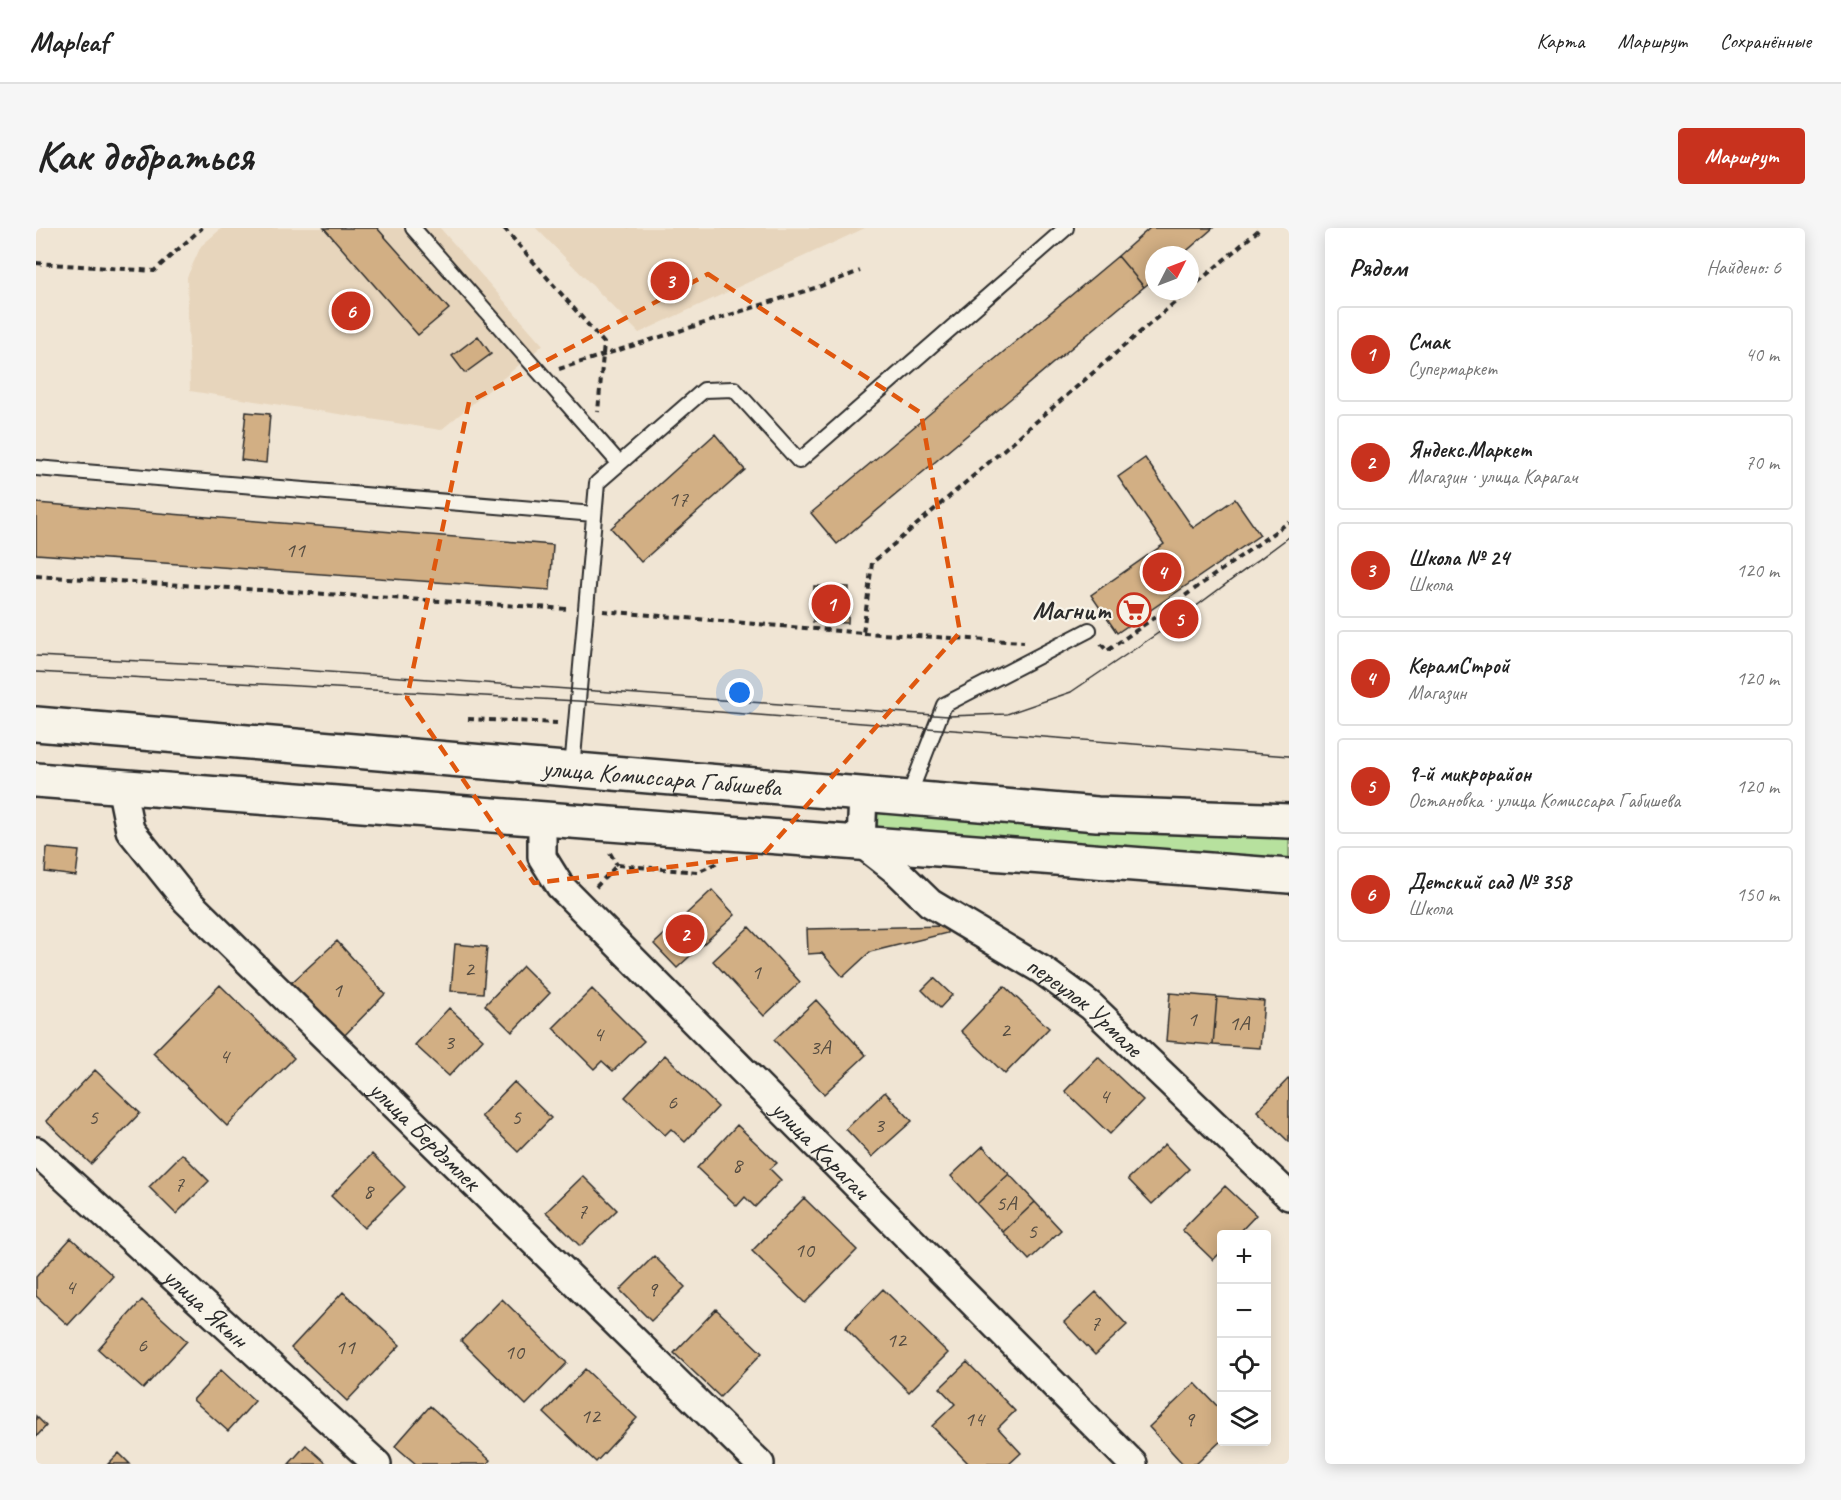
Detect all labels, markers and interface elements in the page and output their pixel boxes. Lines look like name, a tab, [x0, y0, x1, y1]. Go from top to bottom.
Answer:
text: Mapleaf	[30, 24, 108, 59]
text: Карта	[1536, 28, 1585, 54]
text: Маршрут	[1618, 28, 1687, 54]
text: Сохранённые	[1720, 28, 1811, 54]
button: Маршрут	[1678, 128, 1805, 184]
text: Как добраться	[36, 130, 253, 183]
north arrow	[1145, 246, 1199, 300]
text: Рядом	[1349, 251, 1407, 284]
text: Найдено: 6	[1706, 255, 1781, 280]
pin: 3	[650, 259, 690, 304]
pin: 6	[332, 288, 370, 334]
text: Смак	[1408, 328, 1449, 356]
text: 1	[1366, 342, 1375, 367]
text: 40 m	[1745, 342, 1779, 367]
text: Супермаркет	[1408, 356, 1497, 381]
text: Яндекс.Маркет	[1408, 436, 1532, 464]
text: 2	[1366, 450, 1375, 475]
text: 70 m	[1745, 450, 1779, 475]
text: Магазин · улица Карагач	[1408, 464, 1578, 489]
house number: 17	[668, 485, 689, 513]
house number: 11	[285, 536, 306, 564]
text: Школа № 24	[1408, 544, 1509, 572]
pin: 4	[1142, 550, 1182, 594]
text: 3	[1366, 558, 1375, 583]
text: 120 m	[1736, 558, 1779, 583]
text: Школа	[1408, 572, 1452, 597]
pin: 1	[812, 582, 850, 626]
supermarket icon: Магнит	[1116, 592, 1152, 628]
place label: Магнит	[1032, 594, 1112, 627]
pin: 5	[1160, 596, 1198, 642]
text: КерамСтрой	[1408, 652, 1509, 680]
text: 4	[1366, 666, 1375, 691]
text: 120 m	[1736, 666, 1779, 691]
your location	[725, 678, 754, 707]
text: Магазин	[1408, 680, 1466, 705]
street label: улица Комиссара Габишева	[539, 750, 784, 804]
text: 9-й микрорайон	[1408, 760, 1531, 788]
text: 5	[1366, 774, 1375, 799]
text: 120 m	[1736, 774, 1779, 799]
text: Остановка · улица Комиссара Габишева	[1408, 788, 1680, 813]
text: Детский сад № 358	[1408, 868, 1571, 896]
text: 6	[1366, 882, 1375, 907]
text: 150 m	[1736, 882, 1779, 907]
text: Школа	[1408, 896, 1452, 921]
pin: 2	[666, 912, 704, 956]
street label: переулок Урмале	[1020, 948, 1151, 1065]
house number: 2	[464, 955, 476, 983]
house number: 1	[751, 958, 762, 986]
house number: 1	[332, 976, 343, 1004]
house number: 1	[1187, 1005, 1198, 1033]
house number: 1А	[1229, 1009, 1250, 1037]
house number: 2	[1000, 1016, 1012, 1044]
house number: 4	[593, 1020, 605, 1048]
house number: 3	[444, 1028, 456, 1056]
house number: 3А	[810, 1033, 831, 1061]
house number: 4	[219, 1042, 231, 1070]
street label: улица Бердэмлек	[361, 1071, 489, 1198]
house number: 4	[1099, 1082, 1111, 1110]
house number: 6	[667, 1088, 678, 1116]
street label: улица Карагач	[763, 1091, 879, 1207]
house number: 5	[88, 1103, 99, 1131]
house number: 5	[511, 1103, 522, 1131]
house number: 3	[874, 1111, 886, 1139]
house number: 8	[732, 1151, 744, 1179]
house number: 7	[174, 1170, 185, 1198]
house number: 8	[363, 1177, 375, 1205]
house number: 5А	[996, 1189, 1017, 1217]
house number: 7	[577, 1197, 588, 1225]
house number: 5	[1027, 1217, 1038, 1245]
map controls	[1217, 1230, 1271, 1446]
button: +	[1217, 1230, 1271, 1284]
house number: 10	[794, 1236, 816, 1264]
street label: улица Якын	[155, 1258, 257, 1356]
house number: 4	[65, 1273, 77, 1301]
house number: 9	[647, 1275, 659, 1303]
button: −	[1217, 1284, 1271, 1338]
house number: 7	[1090, 1309, 1101, 1337]
house number: 12	[886, 1326, 908, 1354]
house number: 6	[137, 1331, 148, 1359]
house number: 11	[335, 1333, 356, 1361]
house number: 10	[504, 1338, 526, 1366]
button: locate	[1217, 1338, 1271, 1392]
button: layers	[1217, 1392, 1271, 1446]
house number: 12	[580, 1402, 602, 1430]
house number: 14	[964, 1405, 986, 1433]
house number: 9	[1184, 1405, 1196, 1433]

